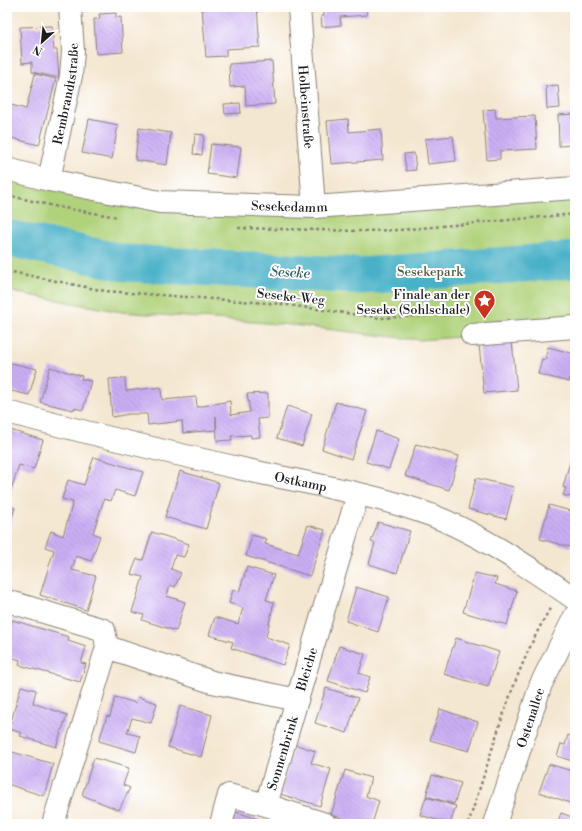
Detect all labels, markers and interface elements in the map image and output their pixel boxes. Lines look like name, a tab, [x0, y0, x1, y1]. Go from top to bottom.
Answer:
north arrow	[22, 22, 62, 62]
text: N	[31, 42, 45, 58]
street label: Rembrandtstraße	[50, 42, 82, 146]
street label: Holbeinstraße	[294, 64, 317, 150]
street label: Sesekedamm	[251, 198, 329, 216]
water label: Seseke	[269, 263, 311, 283]
park label: Sesekepark	[397, 264, 464, 280]
street label: Seseke-Weg	[256, 285, 326, 309]
place label: Finale an der Seseke (Sohlschale)	[356, 287, 470, 318]
place icon: Finale an der Seseke (Sohlschale)	[472, 288, 498, 321]
street label: Ostkamp	[273, 469, 328, 495]
street label: Bleiche	[293, 645, 321, 694]
street label: Ostenallee	[514, 685, 548, 750]
street label: Sonnenbrink	[264, 713, 302, 792]

